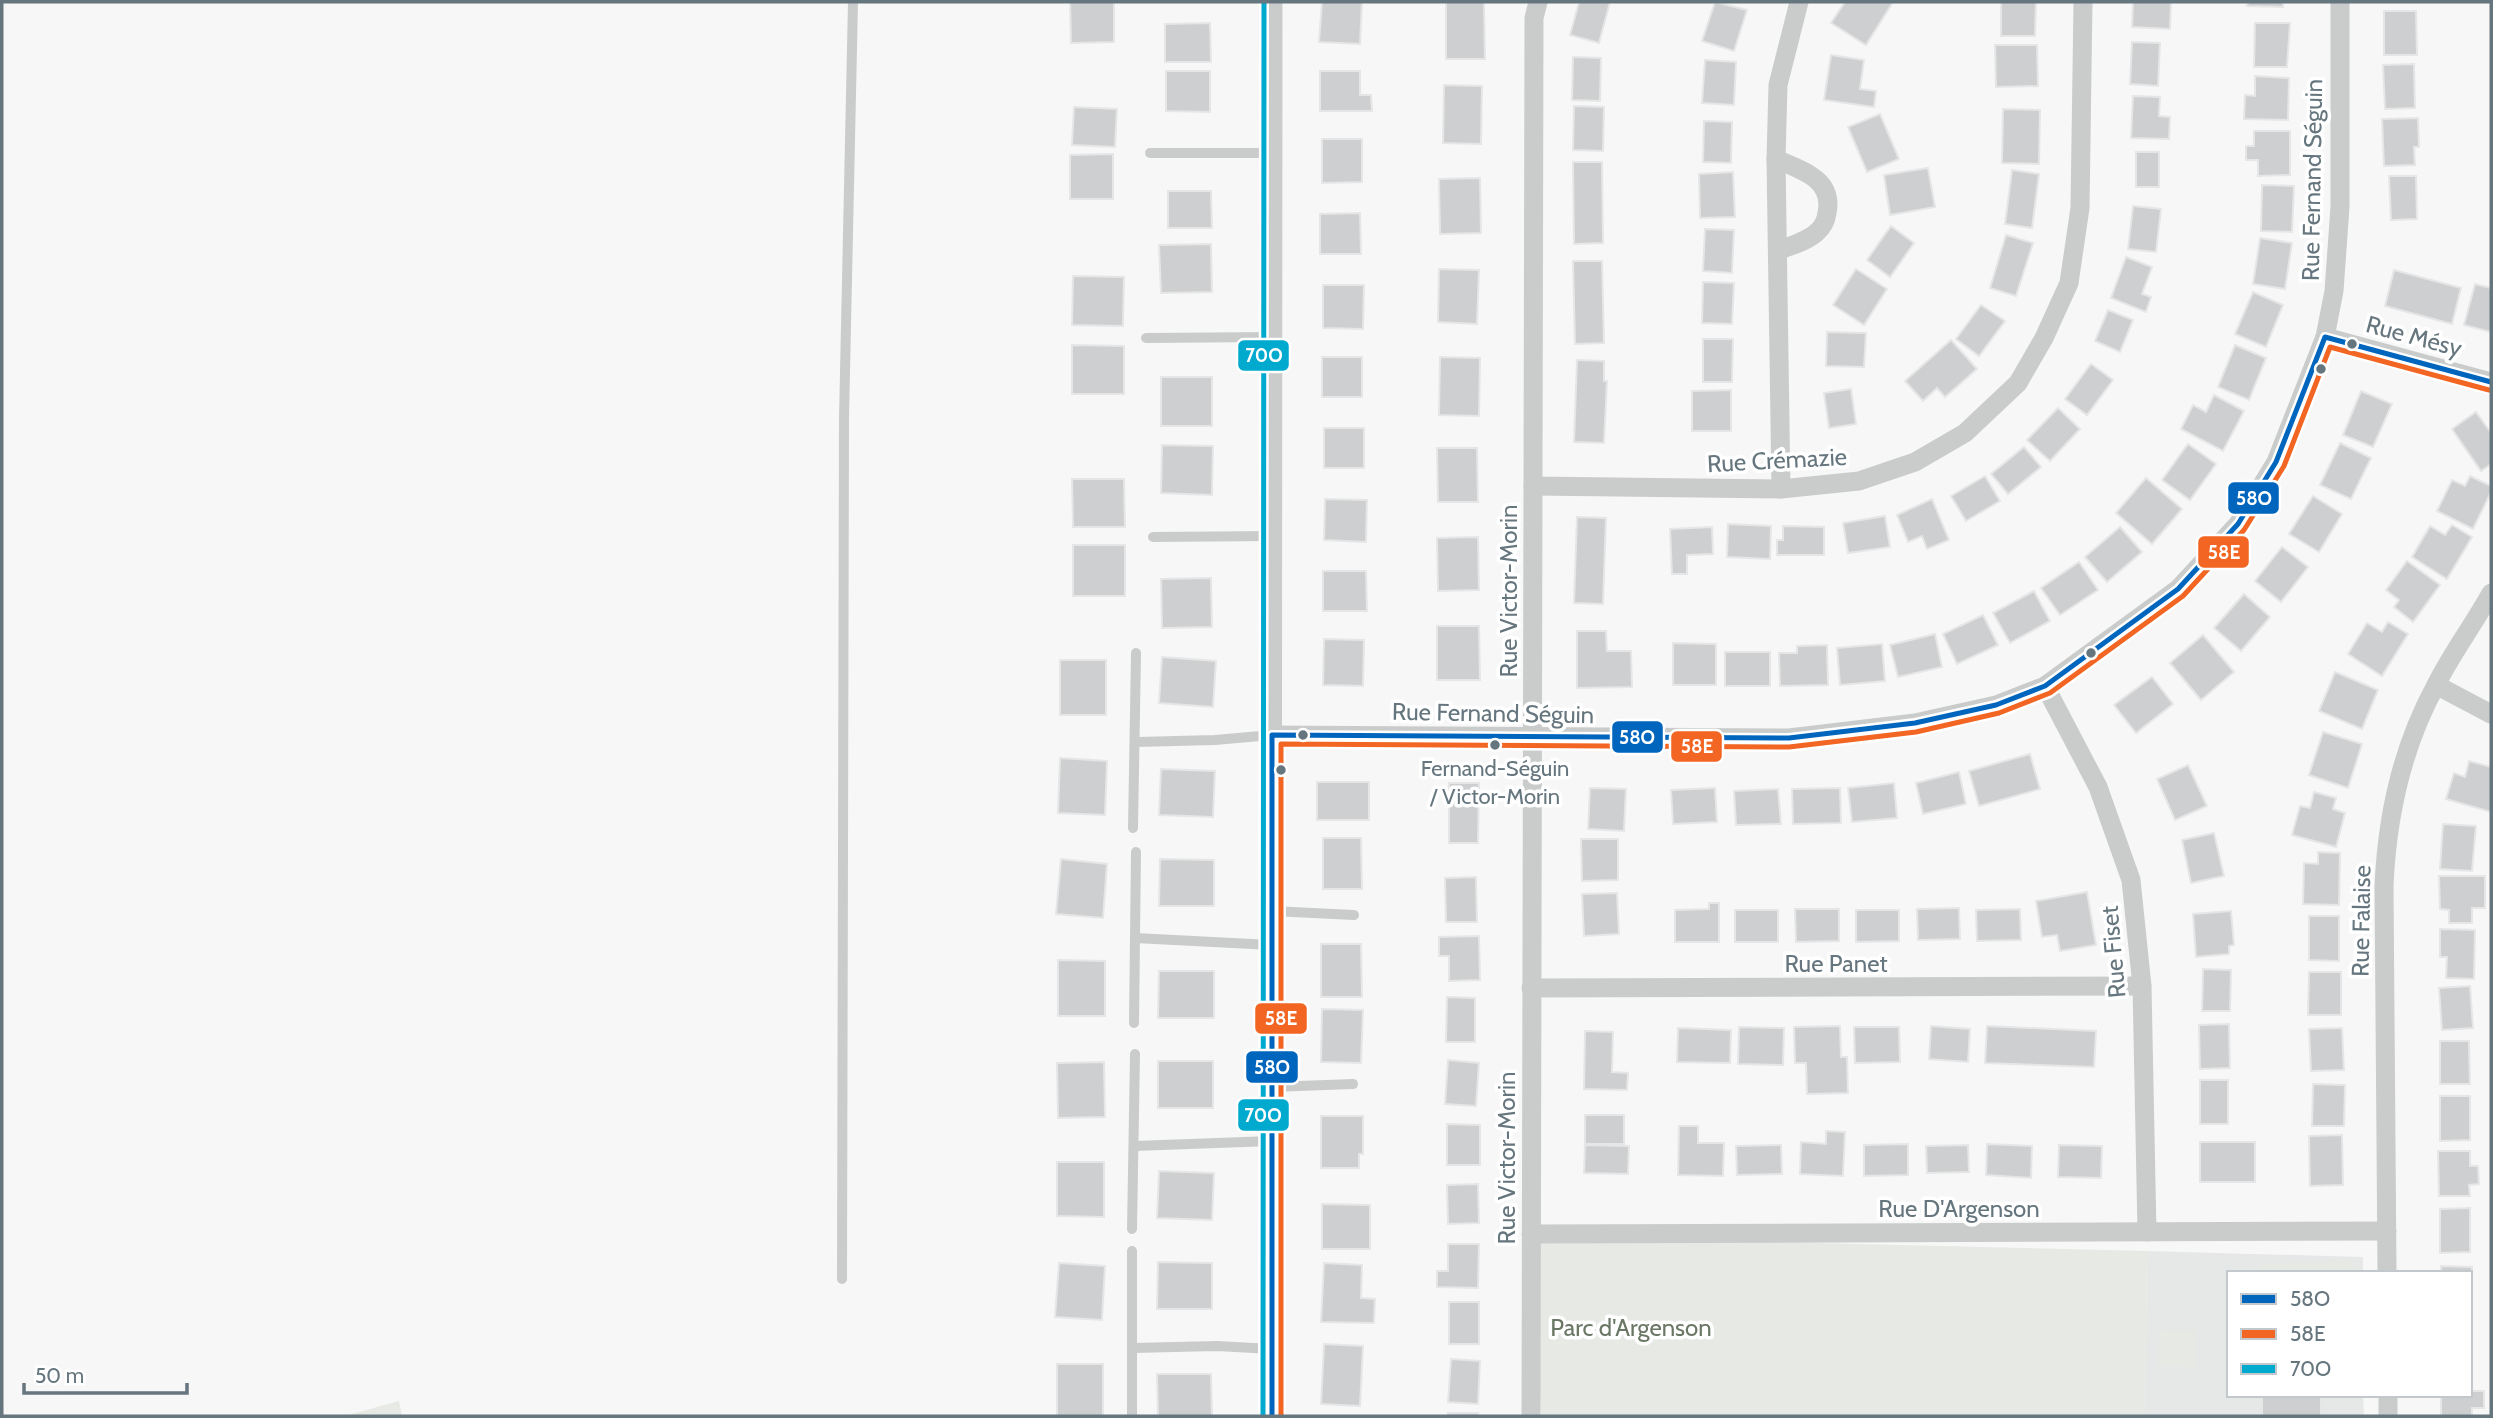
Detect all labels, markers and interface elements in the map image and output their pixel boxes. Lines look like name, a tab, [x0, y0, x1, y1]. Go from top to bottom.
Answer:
street label: Rue Fernand Séguin	[2296, 79, 2328, 281]
street label: Rue Mésy	[2363, 309, 2465, 363]
unlabelled marker	[2345, 337, 2359, 351]
line badge: 70O	[1237, 339, 1290, 372]
text: 70O	[1245, 344, 1283, 367]
unlabelled marker	[2314, 362, 2328, 376]
street label: Rue Crémazie	[1706, 442, 1848, 478]
line badge: 58O	[2227, 481, 2280, 515]
text: 58O	[2236, 487, 2272, 510]
street label: Rue Victor-Morin	[1494, 504, 1523, 678]
line badge: 58E	[2197, 535, 2250, 569]
text: 58E	[2208, 541, 2240, 564]
unlabelled marker	[2084, 646, 2098, 660]
street label: Rue Fernand Séguin	[1392, 697, 1594, 729]
line badge: 58O	[1611, 720, 1664, 754]
text: 58O	[1619, 726, 1655, 749]
unlabelled marker	[1296, 728, 1310, 742]
line badge: 58E	[1670, 730, 1723, 763]
text: 58E	[1681, 735, 1713, 758]
marker: Fernand-Séguin / Victor-Morin	[1488, 738, 1502, 752]
place label: Fernand-Séguin / Victor-Morin	[1421, 755, 1569, 810]
unlabelled marker	[1274, 763, 1288, 777]
street label: Rue Falaise	[2346, 865, 2376, 977]
street label: Rue Fiset	[2095, 905, 2131, 999]
street label: Rue Panet	[1784, 949, 1888, 978]
line badge: 58E	[1254, 1002, 1308, 1035]
text: 58E	[1265, 1007, 1297, 1030]
line badge: 58O	[1245, 1050, 1299, 1084]
text: 58O	[1254, 1056, 1290, 1079]
street label: Rue Victor-Morin	[1492, 1071, 1521, 1245]
line badge: 70O	[1237, 1098, 1290, 1132]
text: 70O	[1244, 1104, 1282, 1127]
street label: Rue D'Argenson	[1878, 1194, 2040, 1223]
legend	[2227, 1271, 2472, 1397]
text: 58O	[2290, 1286, 2330, 1311]
park label: Parc d'Argenson	[1550, 1313, 1712, 1342]
text: 58E	[2290, 1321, 2326, 1346]
scale bar	[24, 1352, 187, 1396]
text: 70O	[2290, 1356, 2331, 1381]
text: 50 m	[35, 1363, 84, 1388]

